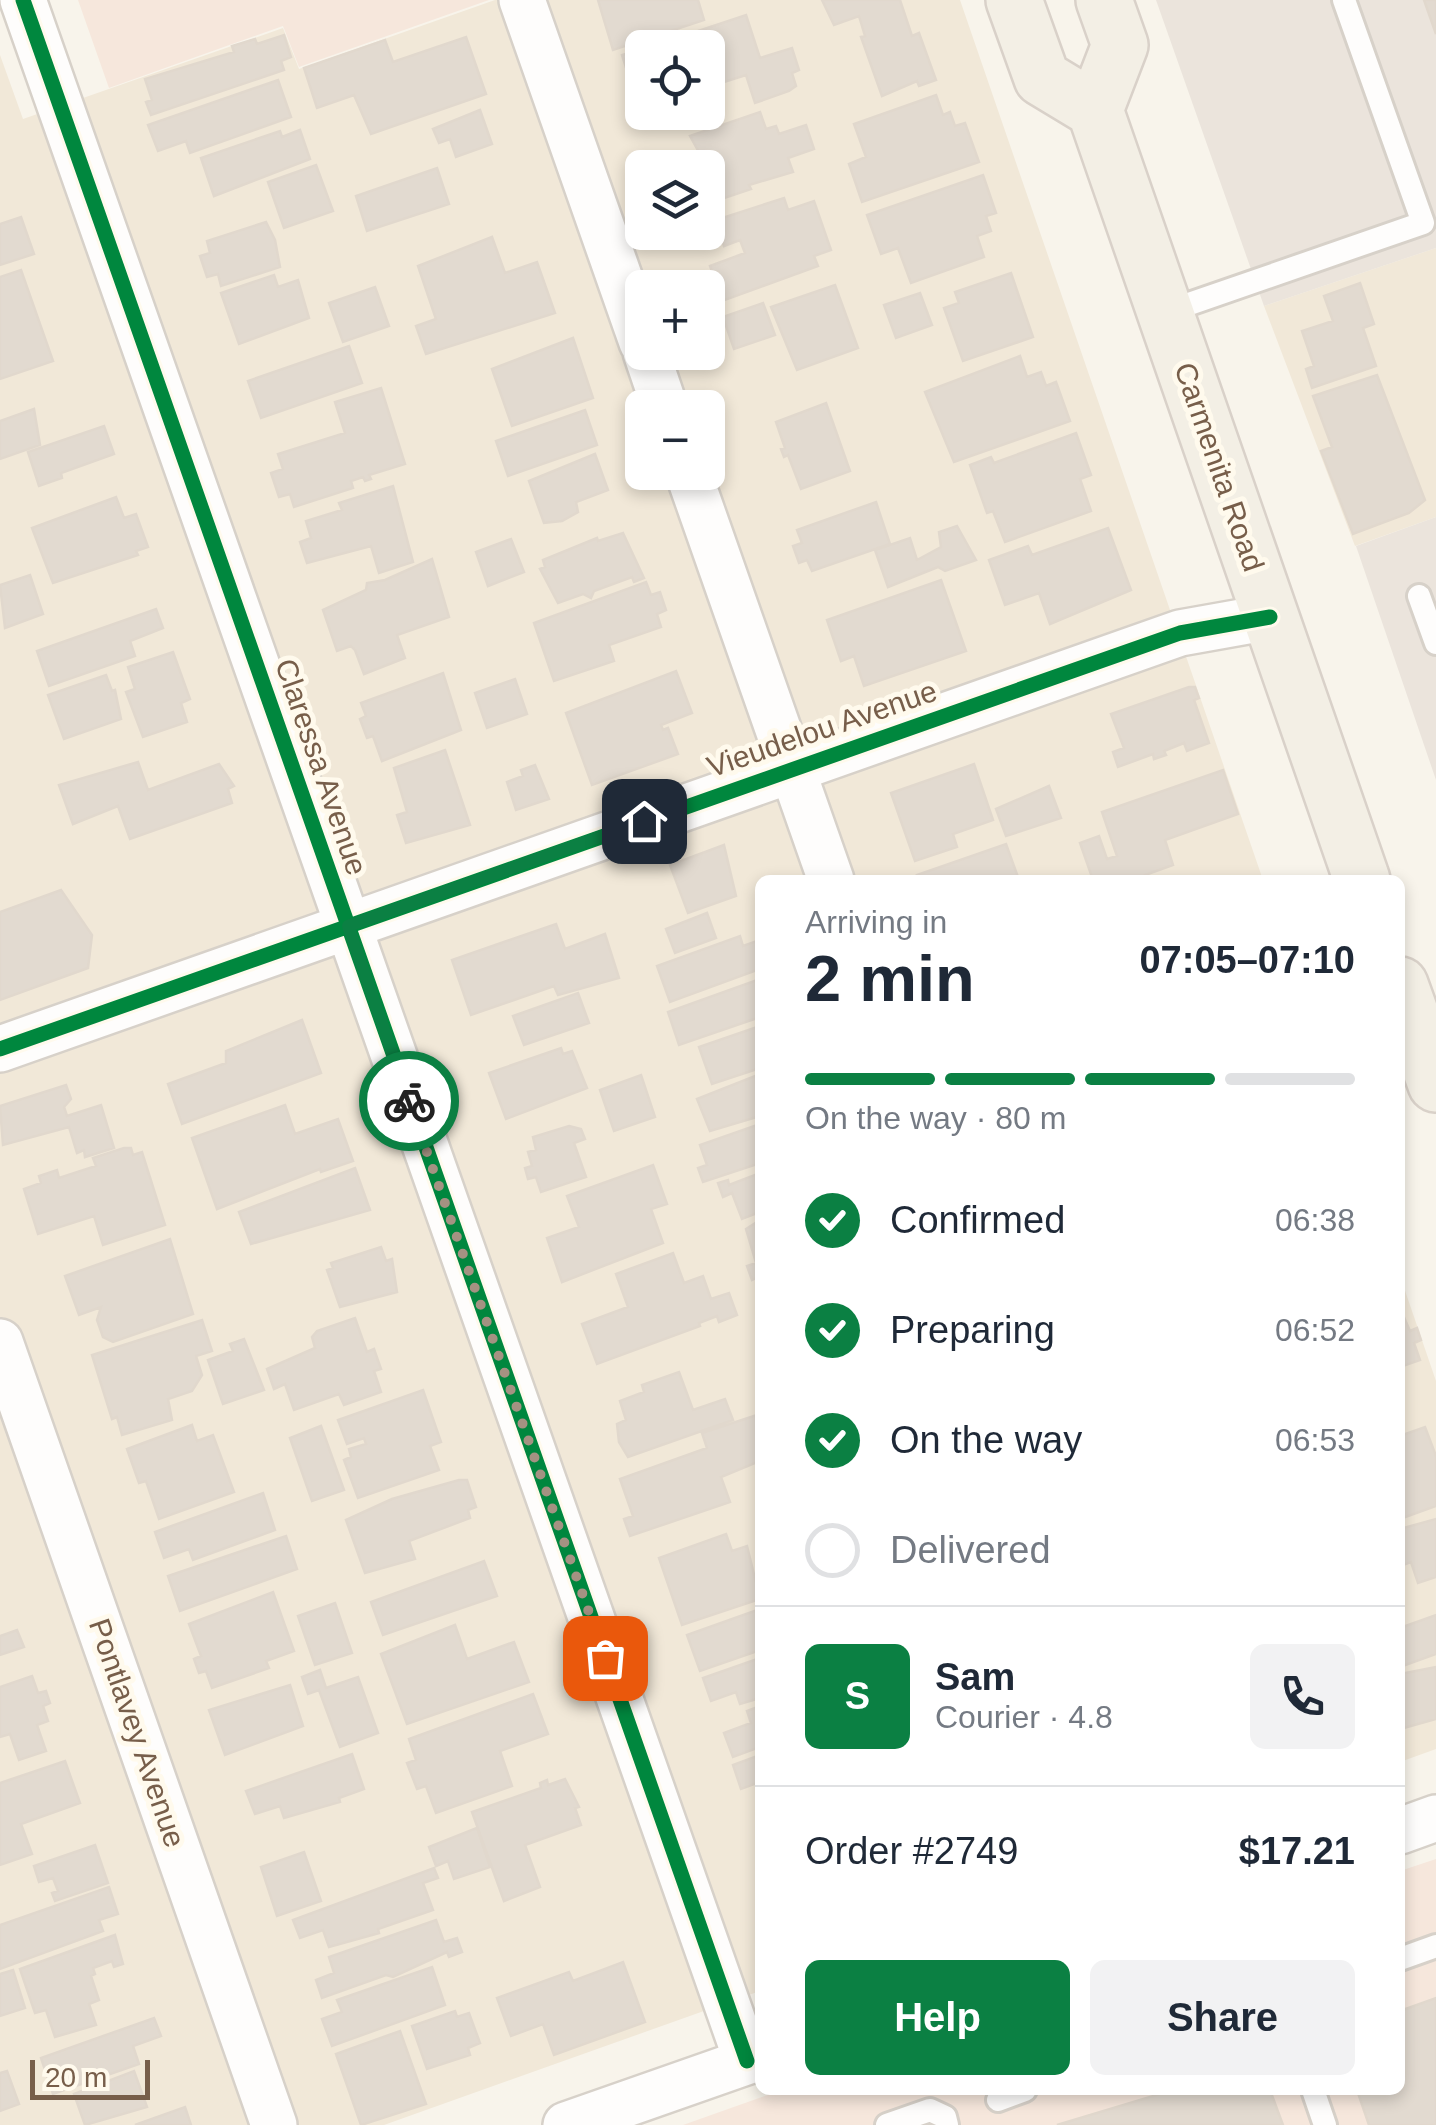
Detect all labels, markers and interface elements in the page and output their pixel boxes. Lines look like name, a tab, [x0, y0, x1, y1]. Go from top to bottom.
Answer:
map controls	[625, 30, 725, 490]
button: locate	[625, 30, 725, 130]
button: layers	[625, 150, 725, 250]
button: +	[625, 270, 725, 370]
street label: Carmenita Road	[1168, 358, 1271, 575]
button: −	[625, 390, 725, 490]
street label: Claressa Avenue	[269, 654, 374, 879]
street label: Vieudelou Avenue	[703, 674, 941, 783]
pin	[602, 779, 687, 864]
icon: home	[617, 794, 672, 849]
text: Arriving in	[805, 904, 947, 940]
text: 07:05–07:10	[1139, 939, 1355, 981]
text: 2 min	[805, 942, 975, 1015]
courier	[359, 1051, 459, 1151]
icon: bike	[382, 1074, 437, 1129]
text: On the way · 80 m	[805, 1100, 1066, 1136]
icon: check	[805, 1193, 860, 1248]
text: Confirmed	[890, 1199, 1065, 1241]
text: 06:38	[1275, 1202, 1355, 1238]
icon: check	[805, 1303, 860, 1358]
text: Preparing	[890, 1309, 1055, 1351]
text: 06:52	[1275, 1312, 1355, 1348]
icon: check	[805, 1413, 860, 1468]
text: On the way	[890, 1419, 1082, 1461]
text: 06:53	[1275, 1422, 1355, 1458]
text: Delivered	[890, 1529, 1051, 1571]
street label: Pontlavey Avenue	[83, 1614, 192, 1852]
pin	[563, 1616, 648, 1701]
icon: bag	[578, 1631, 633, 1686]
button: phone	[1250, 1644, 1355, 1749]
text: Sam	[935, 1656, 1015, 1698]
text: S	[845, 1675, 870, 1717]
text: Courier · 4.8	[935, 1699, 1113, 1735]
text: Order #2749	[805, 1830, 1018, 1872]
text: $17.21	[1239, 1830, 1355, 1872]
button: Help	[805, 1960, 1070, 2075]
button: Share	[1090, 1960, 1355, 2075]
scale bar	[30, 2055, 150, 2100]
text: 20 m	[45, 2062, 107, 2093]

